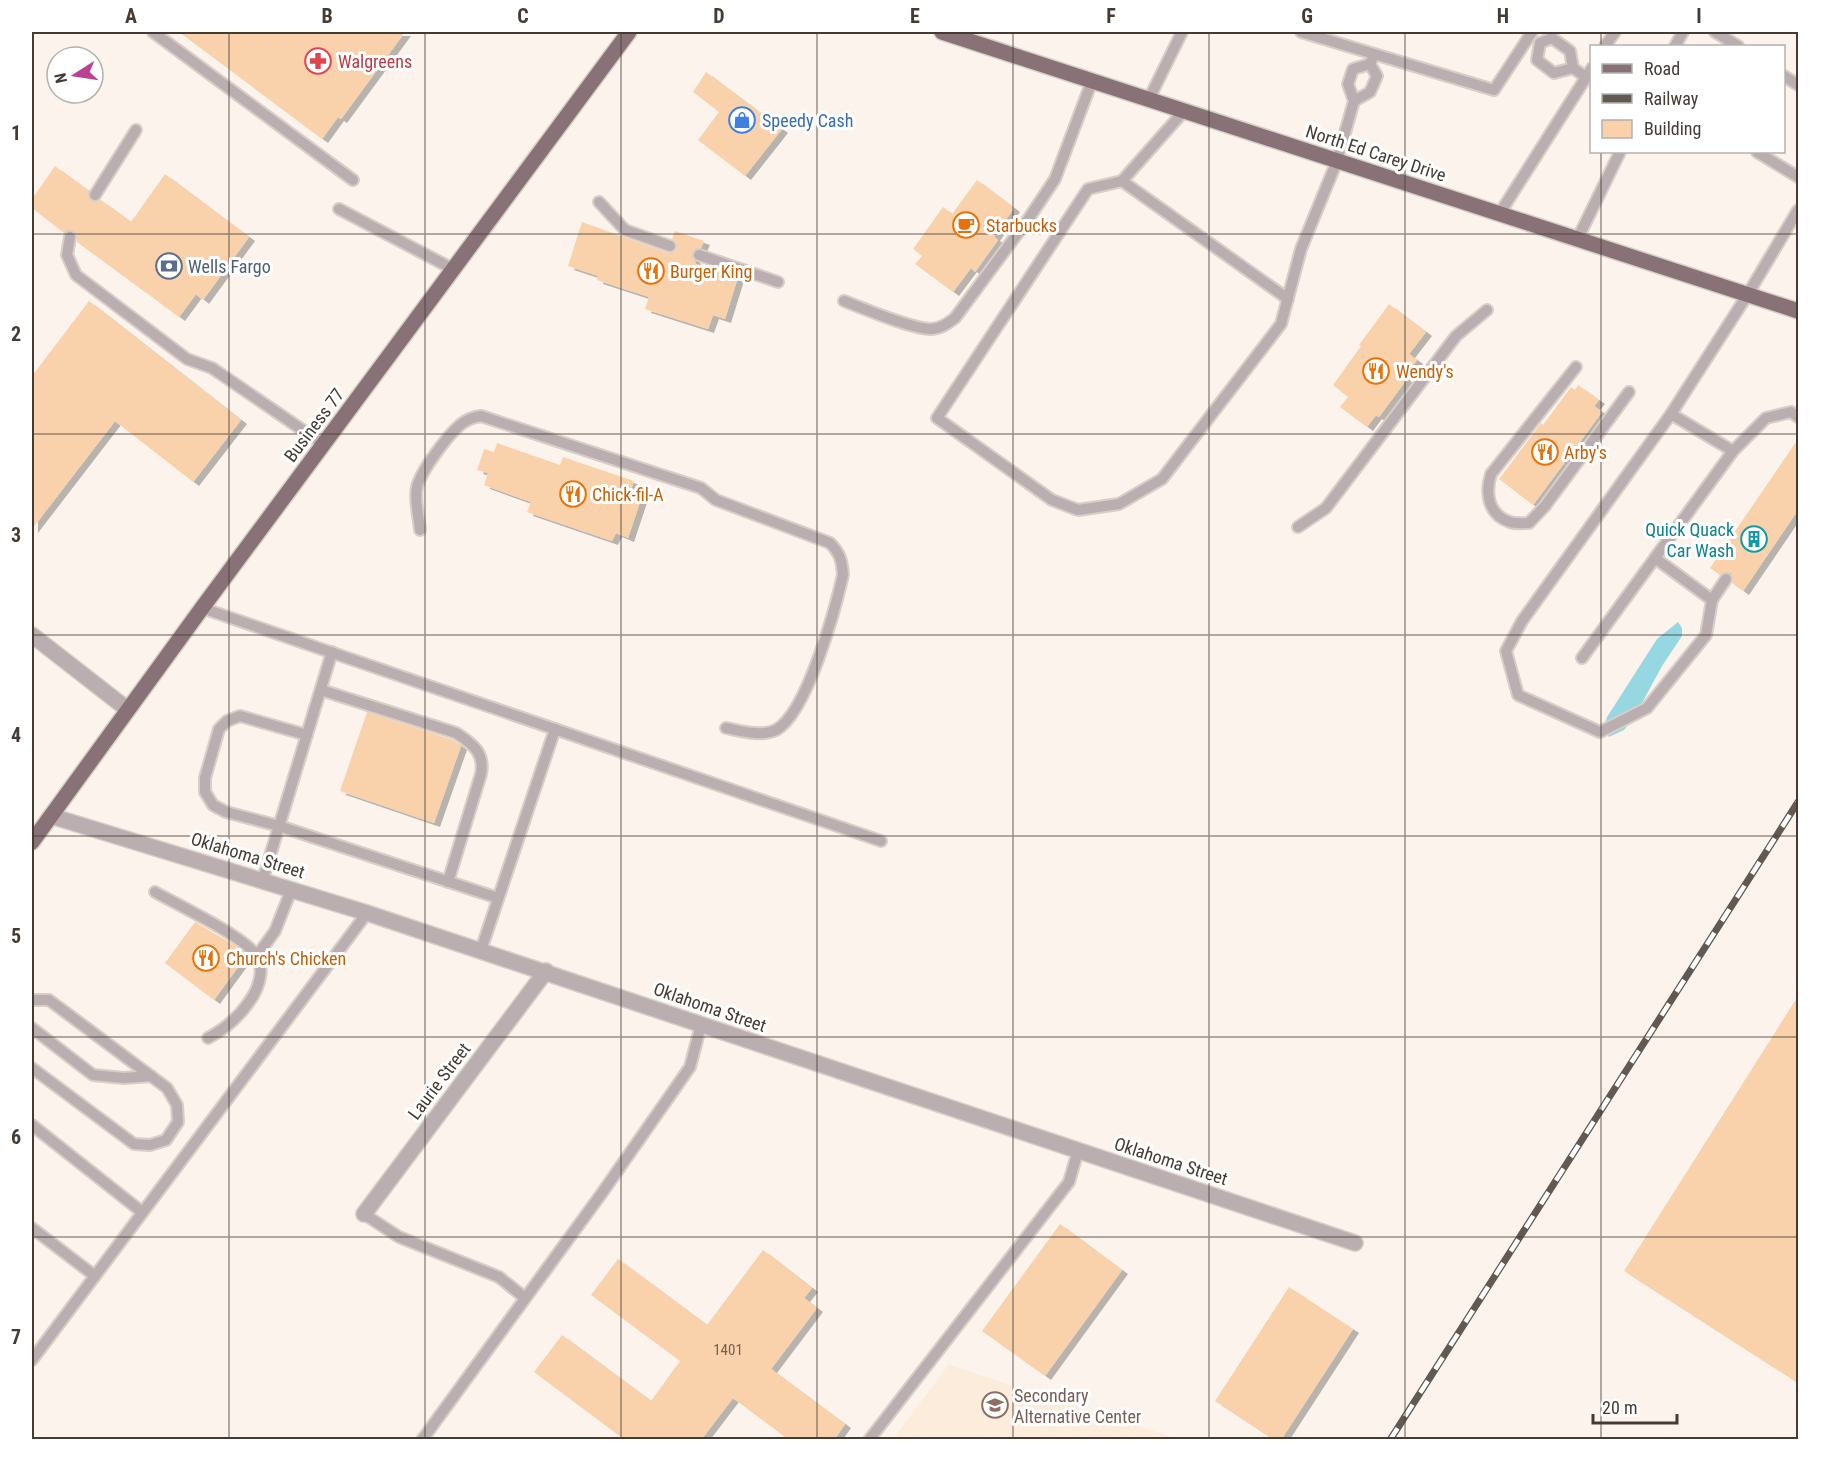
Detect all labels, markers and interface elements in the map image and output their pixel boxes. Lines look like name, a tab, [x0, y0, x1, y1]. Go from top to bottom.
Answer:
text: A	[125, 4, 137, 28]
text: B	[321, 4, 333, 28]
text: C	[517, 4, 529, 28]
text: D	[713, 4, 725, 28]
text: E	[910, 4, 920, 28]
text: F	[1106, 4, 1116, 28]
text: G	[1301, 4, 1313, 28]
text: H	[1497, 4, 1509, 28]
text: I	[1696, 4, 1702, 28]
north arrow	[45, 45, 105, 105]
legend	[1590, 45, 1785, 153]
pharmacy icon: Walgreens	[303, 46, 333, 76]
place label: Walgreens	[338, 51, 412, 72]
text: Road	[1644, 58, 1680, 79]
text: N	[51, 71, 71, 85]
text: Railway	[1644, 88, 1699, 109]
shop icon: Speedy Cash	[727, 105, 757, 135]
place label: Speedy Cash	[762, 110, 853, 131]
text: Building	[1644, 118, 1701, 139]
street label: North Ed Carey Drive	[1303, 120, 1449, 186]
text: 1	[11, 121, 21, 145]
cafe icon: Starbucks	[951, 210, 981, 240]
place label: Starbucks	[986, 215, 1057, 236]
bank icon: Wells Fargo	[154, 251, 184, 281]
place label: Wells Fargo	[188, 256, 271, 277]
restaurant icon: Burger King	[636, 256, 666, 286]
place label: Burger King	[670, 261, 752, 282]
text: 2	[11, 322, 21, 346]
restaurant icon: Wendy's	[1361, 356, 1391, 386]
place label: Wendy's	[1396, 361, 1454, 382]
street label: Business 77	[280, 384, 348, 466]
restaurant icon: Arby's	[1530, 437, 1560, 467]
place label: Arby's	[1564, 442, 1607, 463]
restaurant icon: Chick-fil-A	[558, 479, 588, 509]
place label: Chick-fil-A	[592, 484, 664, 505]
place label: Quick Quack Car Wash	[1645, 519, 1734, 561]
text: 3	[11, 523, 21, 547]
building icon: Quick Quack Car Wash	[1739, 524, 1769, 554]
text: 4	[11, 723, 21, 747]
street label: Oklahoma Street	[189, 828, 307, 882]
text: 5	[11, 924, 21, 948]
restaurant icon: Church's Chicken	[191, 943, 221, 973]
place label: Church's Chicken	[226, 948, 346, 969]
street label: Oklahoma Street	[651, 978, 769, 1036]
street label: Laurie Street	[403, 1039, 475, 1123]
text: 6	[11, 1125, 21, 1149]
street label: Oklahoma Street	[1112, 1133, 1230, 1189]
text: 7	[11, 1325, 21, 1349]
house number: 1401	[713, 1341, 743, 1359]
place label: Secondary Alternative Center	[1014, 1385, 1142, 1427]
scale bar	[1593, 1387, 1677, 1425]
school or university icon: Secondary Alternative Center	[980, 1390, 1010, 1420]
text: 20 m	[1602, 1397, 1637, 1418]

